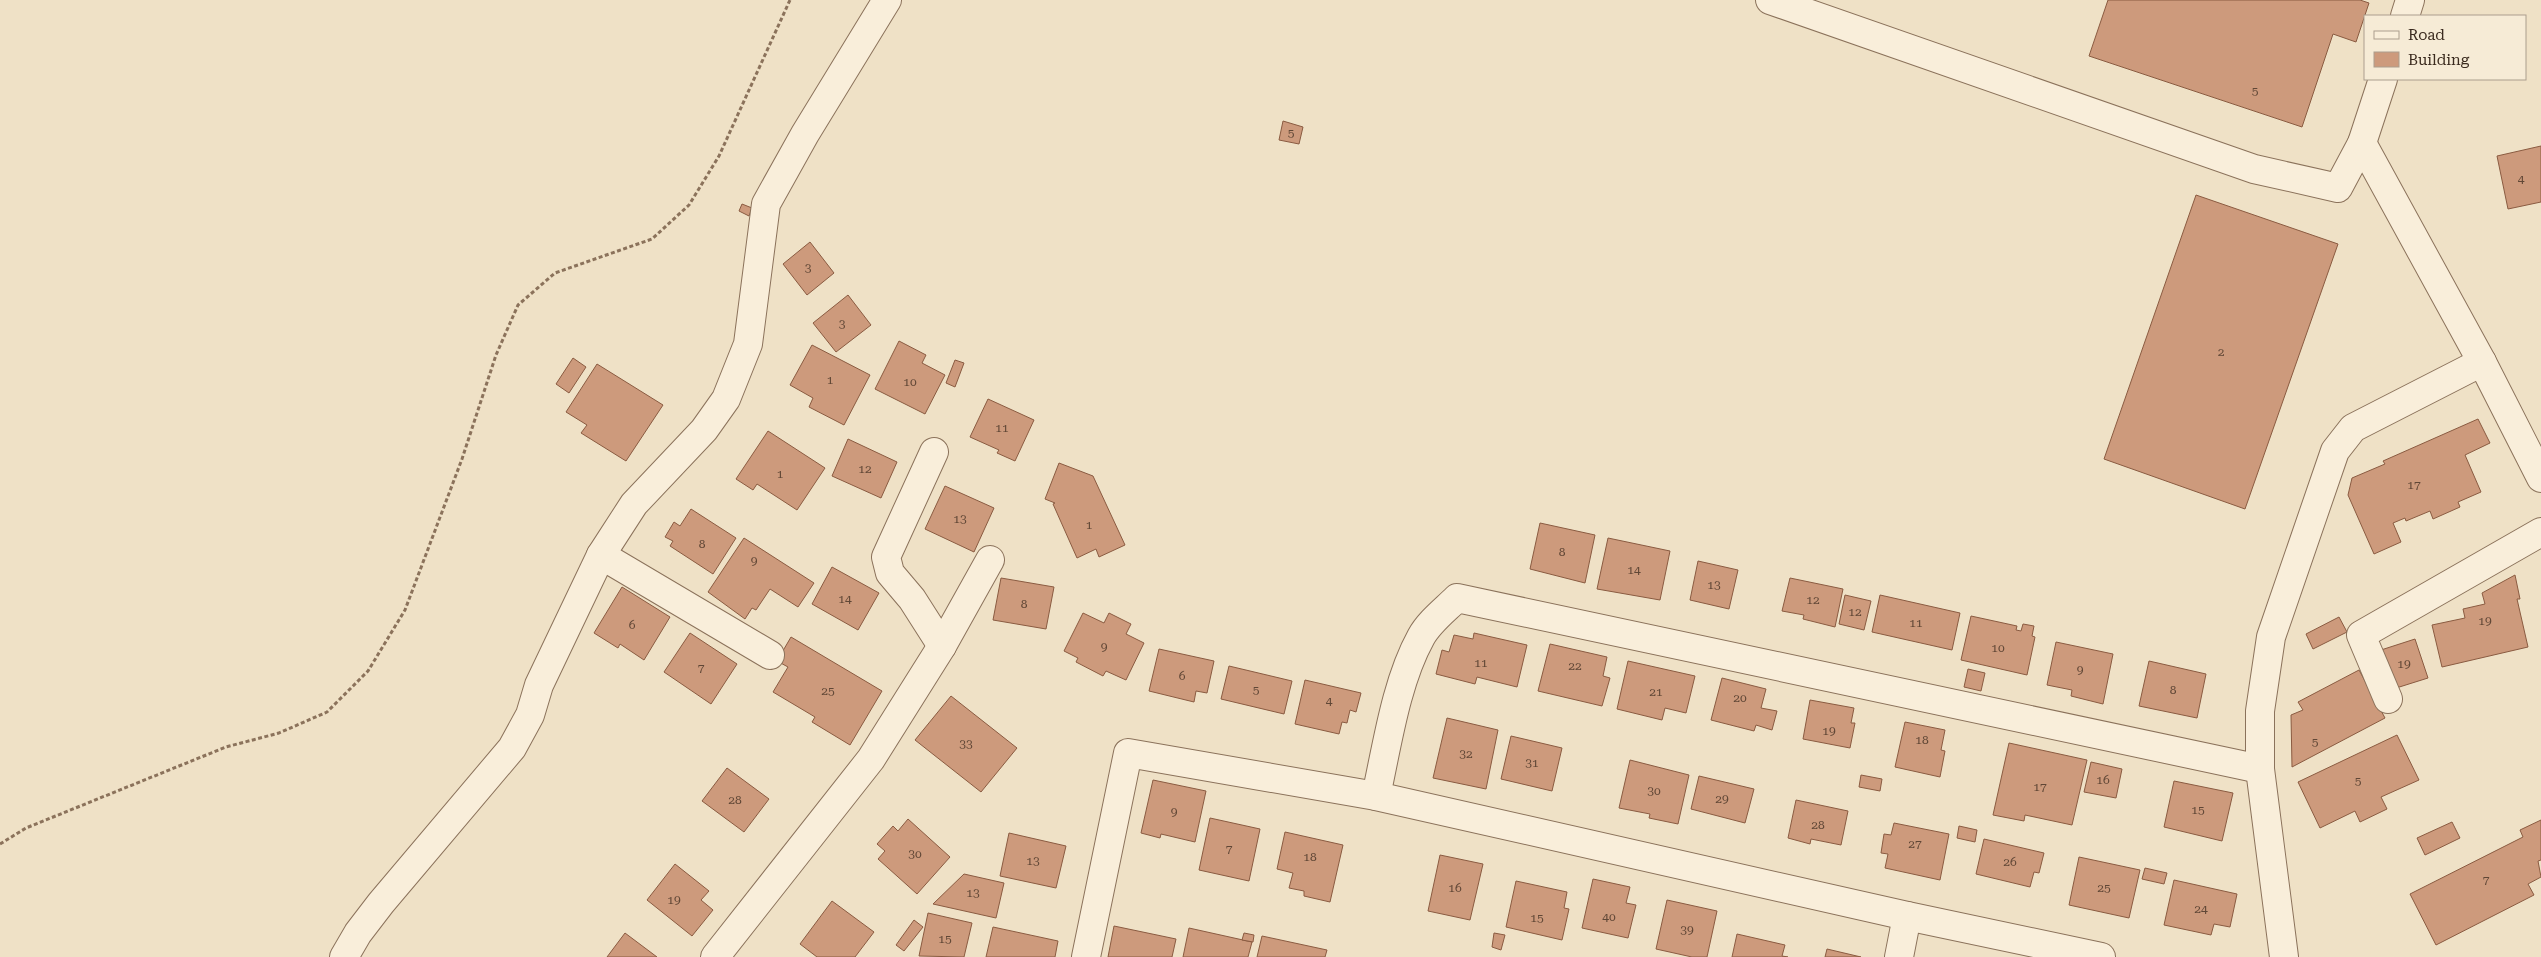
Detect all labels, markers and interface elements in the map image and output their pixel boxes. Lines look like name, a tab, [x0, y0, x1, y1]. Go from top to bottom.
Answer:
legend	[2364, 15, 2526, 80]
text: Road	[2408, 26, 2445, 44]
text: Building	[2408, 51, 2470, 69]
house number: 5	[2252, 84, 2259, 98]
house number: 5	[1288, 126, 1295, 140]
house number: 4	[2518, 172, 2525, 186]
house number: 3	[805, 261, 812, 275]
house number: 3	[839, 317, 846, 331]
house number: 2	[2218, 345, 2225, 359]
house number: 1	[827, 373, 834, 387]
house number: 10	[903, 375, 917, 389]
house number: 11	[995, 421, 1009, 435]
house number: 12	[858, 462, 872, 476]
house number: 1	[777, 467, 784, 481]
house number: 17	[2407, 478, 2421, 492]
house number: 13	[953, 512, 967, 526]
house number: 1	[1086, 518, 1093, 532]
house number: 8	[699, 537, 706, 551]
house number: 8	[1559, 545, 1566, 559]
house number: 9	[751, 554, 758, 568]
house number: 14	[1627, 563, 1641, 577]
house number: 13	[1707, 578, 1721, 592]
house number: 14	[838, 592, 852, 606]
house number: 12	[1806, 593, 1820, 607]
house number: 8	[1021, 597, 1028, 611]
house number: 12	[1848, 605, 1862, 619]
house number: 19	[2478, 614, 2492, 628]
house number: 11	[1909, 616, 1923, 630]
house number: 6	[629, 618, 636, 632]
house number: 9	[1101, 640, 1108, 654]
house number: 10	[1991, 641, 2005, 655]
house number: 11	[1474, 656, 1488, 670]
house number: 19	[2397, 657, 2411, 671]
house number: 22	[1568, 659, 1582, 673]
house number: 7	[698, 661, 705, 675]
house number: 9	[2077, 663, 2084, 677]
house number: 6	[1179, 669, 1186, 683]
house number: 5	[1253, 683, 1260, 697]
house number: 8	[2170, 683, 2177, 697]
house number: 25	[821, 684, 835, 698]
house number: 21	[1649, 685, 1663, 699]
house number: 20	[1733, 691, 1747, 705]
house number: 4	[1326, 694, 1333, 708]
house number: 19	[1822, 724, 1836, 738]
house number: 18	[1915, 733, 1929, 747]
house number: 5	[2312, 735, 2319, 749]
house number: 33	[959, 737, 973, 751]
house number: 32	[1459, 747, 1473, 761]
house number: 31	[1525, 756, 1539, 770]
house number: 16	[2096, 773, 2110, 787]
house number: 5	[2355, 774, 2362, 788]
house number: 17	[2033, 780, 2047, 794]
house number: 30	[1647, 784, 1661, 798]
house number: 29	[1715, 792, 1729, 806]
house number: 28	[728, 793, 742, 807]
house number: 15	[2191, 803, 2205, 817]
house number: 9	[1171, 805, 1178, 819]
house number: 28	[1811, 818, 1825, 832]
house number: 27	[1908, 837, 1922, 851]
house number: 7	[1226, 842, 1233, 856]
house number: 30	[908, 847, 922, 861]
house number: 18	[1303, 850, 1317, 864]
house number: 13	[1026, 854, 1040, 868]
house number: 26	[2003, 855, 2017, 869]
house number: 7	[2483, 873, 2490, 887]
house number: 16	[1448, 881, 1462, 895]
house number: 25	[2097, 881, 2111, 895]
house number: 13	[966, 886, 980, 900]
house number: 19	[667, 893, 681, 907]
house number: 24	[2194, 902, 2208, 916]
house number: 40	[1602, 910, 1616, 924]
house number: 15	[1530, 911, 1544, 925]
house number: 39	[1680, 923, 1694, 937]
house number: 15	[938, 932, 952, 946]

